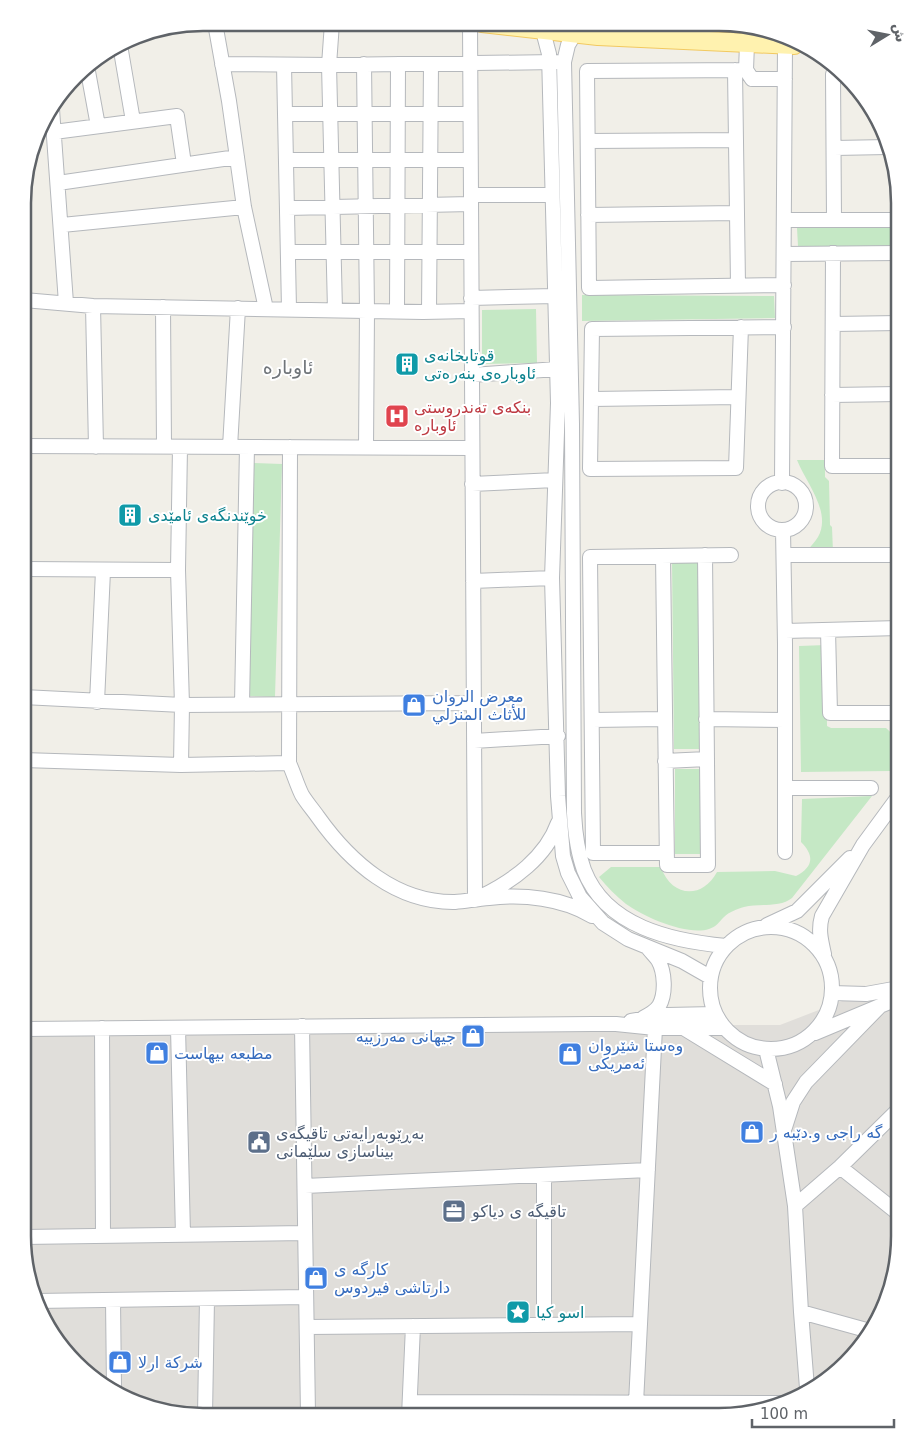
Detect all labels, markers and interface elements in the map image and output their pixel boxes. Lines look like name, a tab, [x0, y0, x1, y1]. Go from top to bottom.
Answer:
north arrow	[862, 10, 912, 60]
text: ش	[890, 22, 909, 44]
place label: قوتابخانەی ئاوبارەی بنەرەتی	[424, 346, 536, 384]
building icon: قوتابخانەی ئاوبارەی بنەرەتی	[394, 351, 420, 377]
district label: ئاوبارە	[263, 356, 313, 379]
place label: بنکەی تەندروستی ئاوبارە	[414, 398, 531, 436]
hospital icon: بنکەی تەندروستی ئاوبارە	[384, 403, 410, 429]
building icon: خوێندنگەی ئامێدی	[117, 502, 143, 528]
place label: خوێندنگەی ئامێدی	[148, 506, 267, 526]
place label: معرض الروان للأثاث المنزلي	[432, 687, 526, 725]
shop icon: معرض الروان للأثاث المنزلي	[401, 692, 427, 718]
shop icon: جيهانى مەرزییە	[460, 1023, 486, 1049]
place label: جيهانى مەرزییە	[356, 1027, 456, 1047]
place label: وەستا شێروان ئەمریکی	[588, 1036, 683, 1074]
shop icon: مطبعه بيهاست	[144, 1040, 170, 1066]
shop icon: وەستا شێروان ئەمریکی	[557, 1041, 583, 1067]
place label: مطبعه بيهاست	[174, 1044, 273, 1064]
shop icon: گە راجی و.دێبە ر	[739, 1119, 765, 1145]
place label: گە راجی و.دێبە ر	[769, 1123, 883, 1143]
place label: بەڕێوبەرایەتی تاقیگەی بیناسازی سلێمانی	[276, 1124, 424, 1162]
public building icon: بەڕێوبەرایەتی تاقیگەی بیناسازی سلێمانی	[246, 1129, 272, 1155]
office icon: تاقيگه ى دياكو	[441, 1198, 467, 1224]
place label: تاقيگه ى دياكو	[471, 1202, 566, 1222]
place label: کارگه ی دارتاشی فیردوس	[334, 1260, 450, 1298]
shop icon: کارگه ی دارتاشی فیردوس	[303, 1265, 329, 1291]
place icon: اسو كيا	[505, 1299, 531, 1325]
place label: اسو كيا	[536, 1303, 585, 1323]
shop icon: شركة ارلا	[107, 1349, 133, 1375]
place label: شركة ارلا	[138, 1353, 203, 1373]
scale bar	[752, 1396, 894, 1428]
text: 100 m	[760, 1405, 808, 1423]

